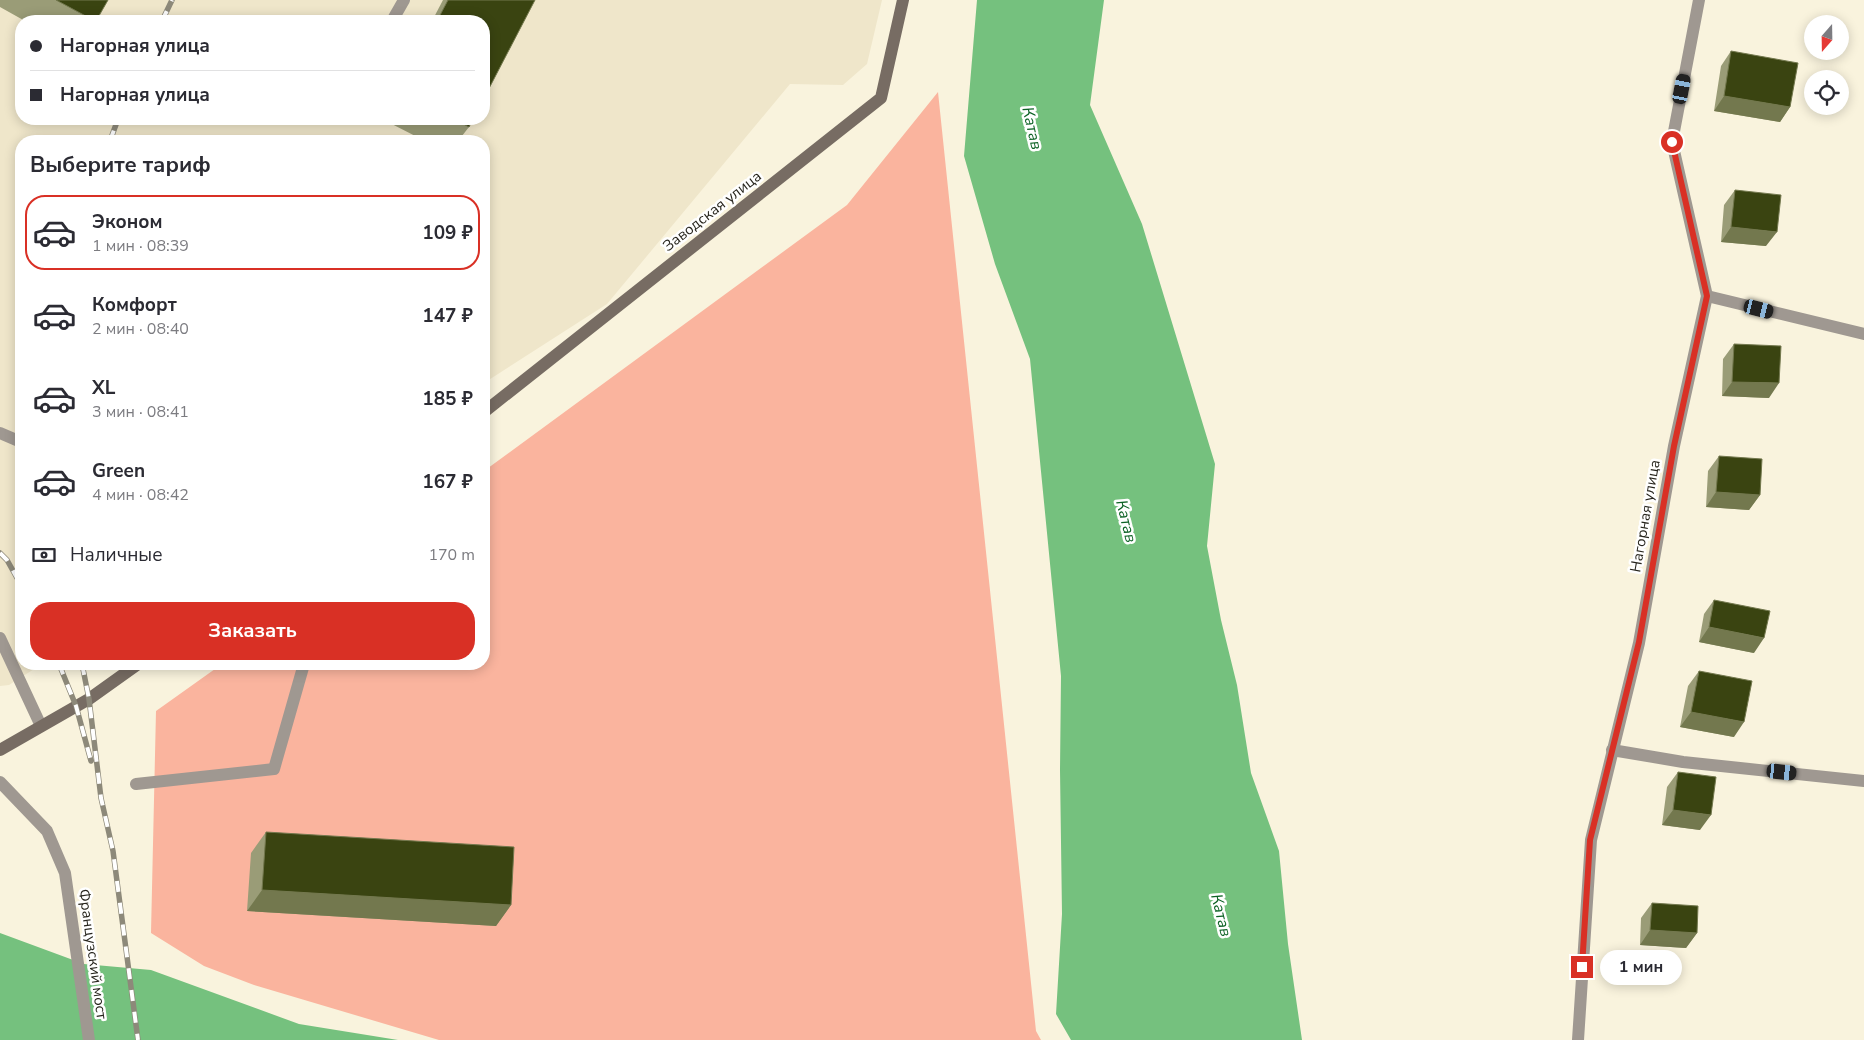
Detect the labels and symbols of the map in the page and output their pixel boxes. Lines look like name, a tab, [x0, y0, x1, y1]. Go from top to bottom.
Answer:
north arrow	[1804, 15, 1849, 60]
car	[1671, 73, 1692, 105]
water label: Катав	[1016, 105, 1048, 152]
route start	[1661, 131, 1683, 153]
street label: Заводская улица	[659, 166, 765, 256]
car	[1742, 298, 1775, 320]
street label: Нагорная улица	[1625, 458, 1665, 574]
water label: Катав	[1110, 498, 1142, 545]
car	[1766, 763, 1797, 781]
street label: Французский мост	[74, 888, 112, 1021]
water label: Катав	[1205, 892, 1237, 939]
callout: 1 мин	[1600, 950, 1682, 984]
route end	[1571, 956, 1593, 978]

